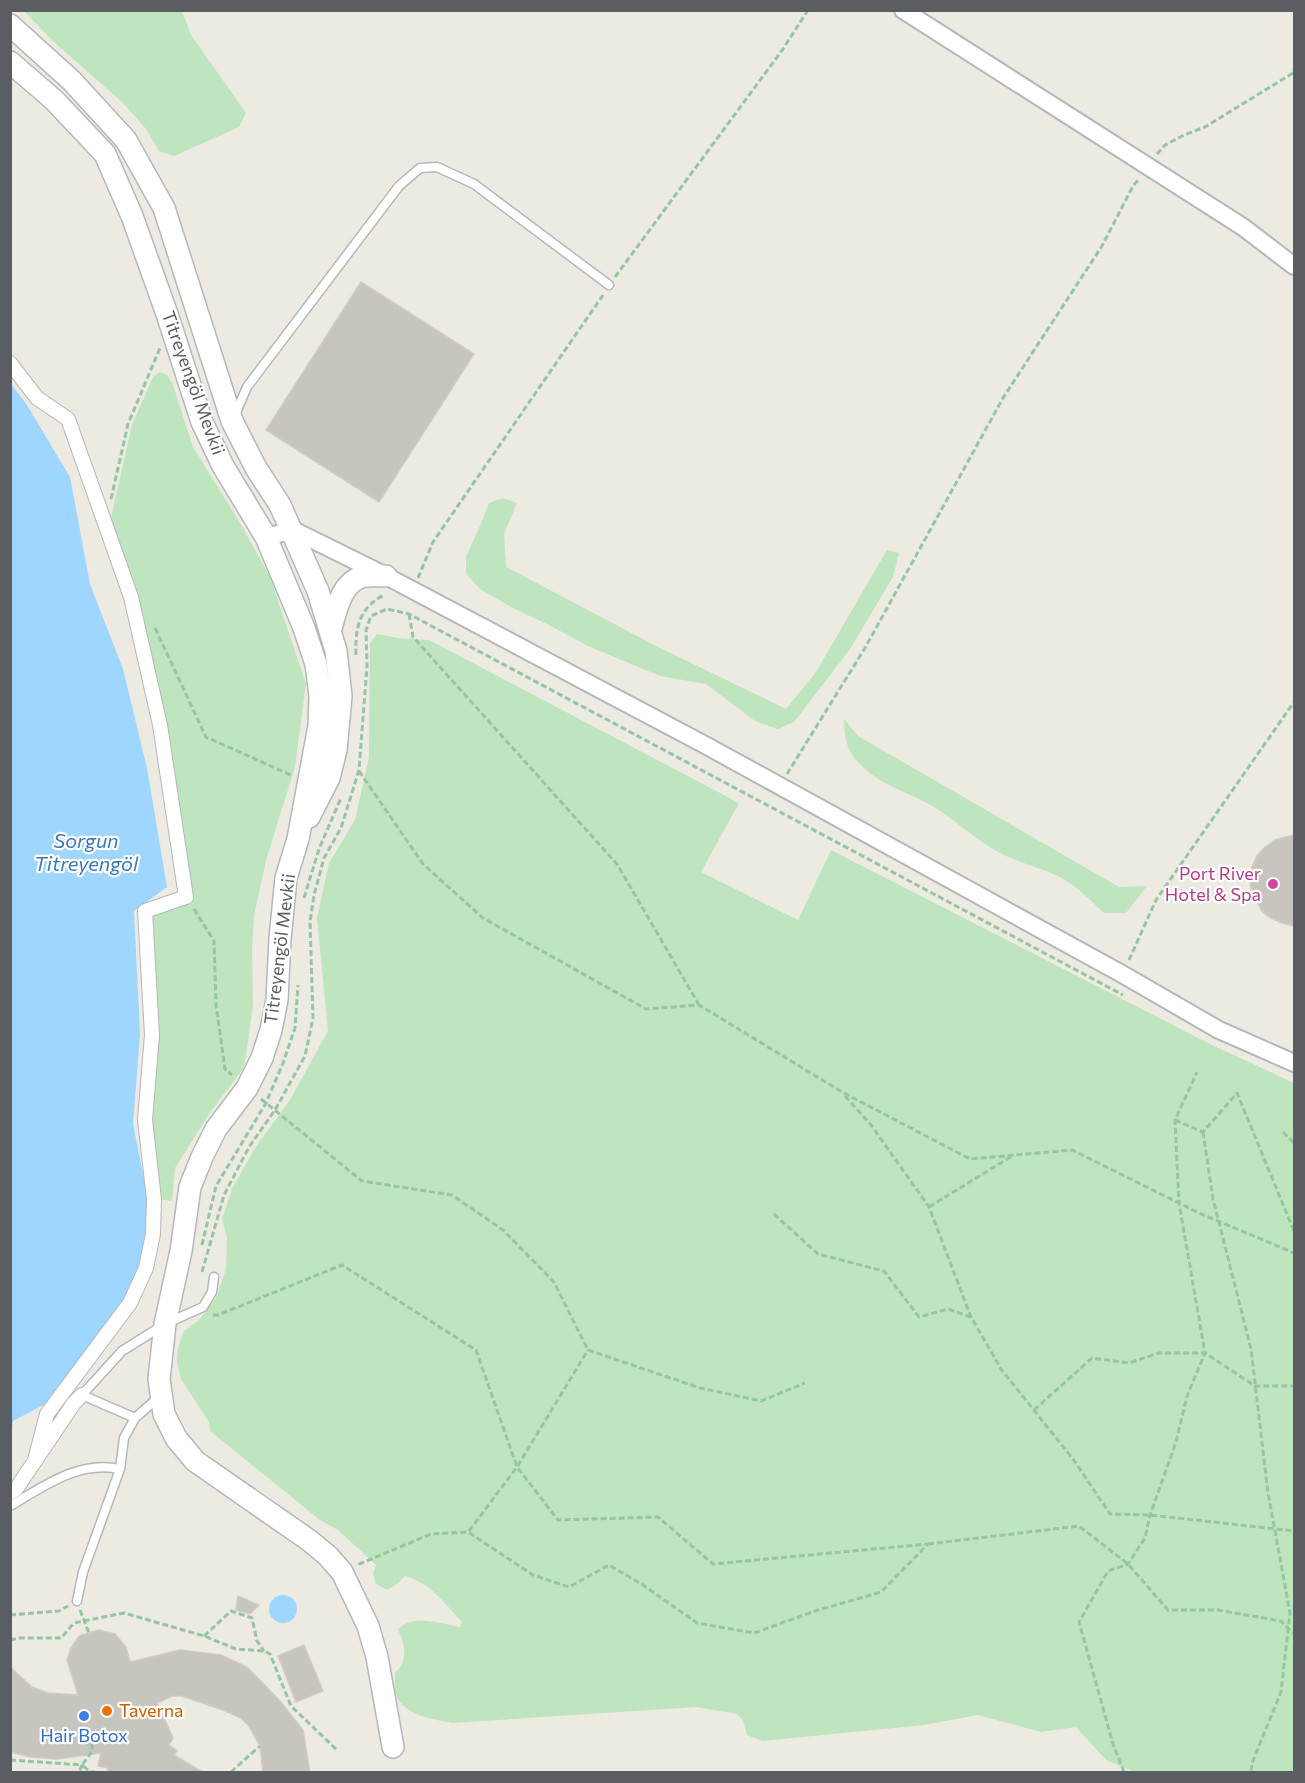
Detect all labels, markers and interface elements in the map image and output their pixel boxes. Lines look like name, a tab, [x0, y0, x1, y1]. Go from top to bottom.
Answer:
street label: Titreyengöl Mevkii	[158, 308, 230, 458]
water label: Sorgun Titreyengöl	[34, 828, 139, 875]
place label: Port River Hotel & Spa	[1165, 862, 1261, 905]
street label: Titreyengöl Mevkii	[259, 872, 299, 1025]
marker: Port River Hotel & Spa	[1266, 877, 1280, 891]
place label: Taverna	[119, 1699, 184, 1721]
marker: Taverna	[100, 1704, 114, 1718]
marker: Hair Botox	[77, 1709, 91, 1723]
place label: Hair Botox	[40, 1724, 128, 1746]

